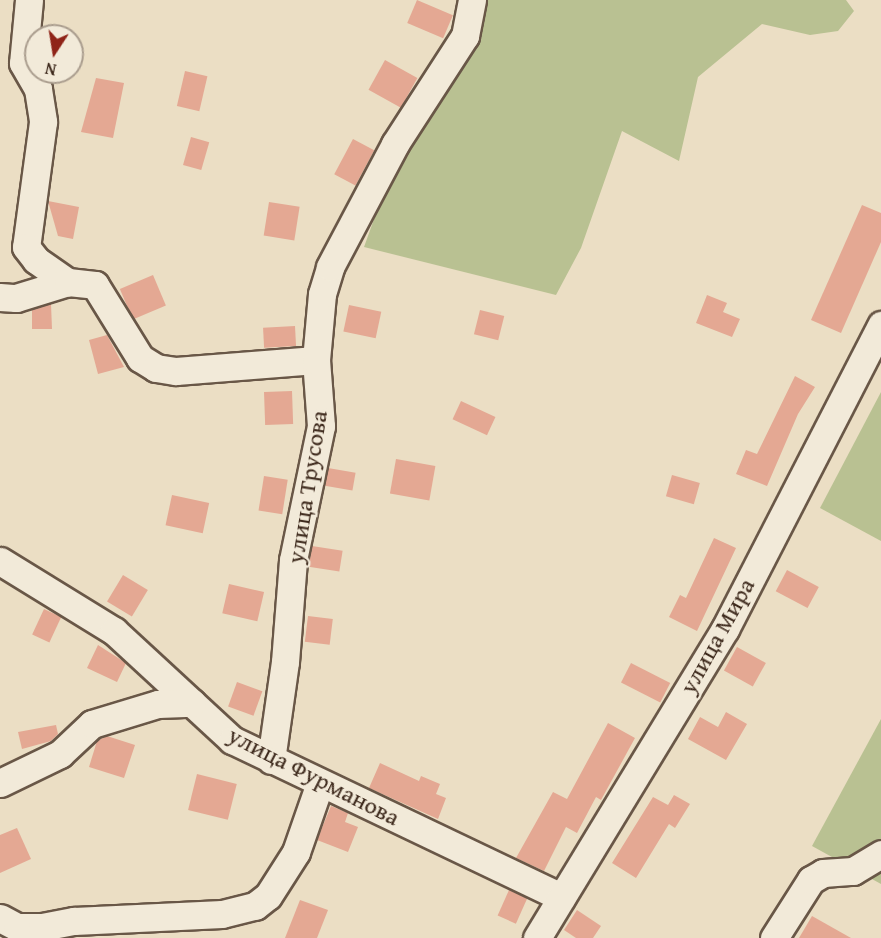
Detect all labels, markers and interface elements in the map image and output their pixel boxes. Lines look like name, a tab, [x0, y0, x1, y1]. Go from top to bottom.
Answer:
north arrow	[24, 24, 84, 84]
text: N	[43, 57, 58, 83]
street label: улица Трусова	[281, 408, 333, 566]
street label: улица Мира	[673, 573, 761, 699]
street label: улица Фурманова	[223, 720, 405, 832]

